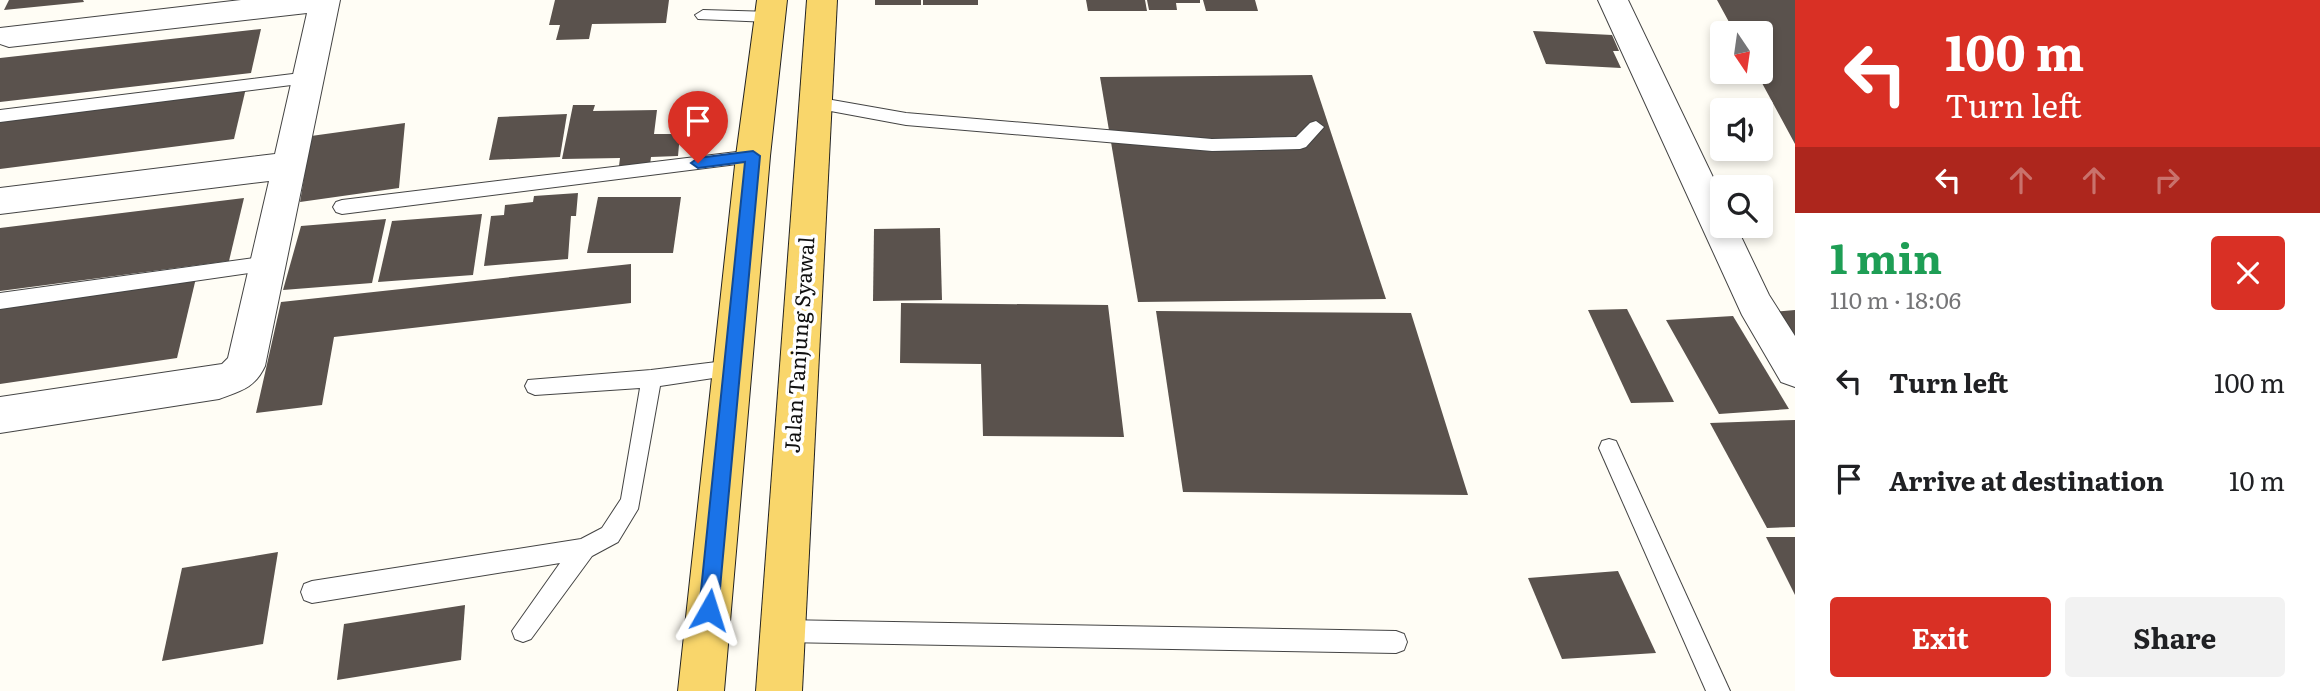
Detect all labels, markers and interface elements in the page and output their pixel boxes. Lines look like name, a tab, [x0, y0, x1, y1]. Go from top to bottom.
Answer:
text: 100 m	[1945, 13, 2084, 86]
north arrow	[1710, 21, 1773, 84]
map controls	[1710, 21, 1773, 238]
icon: left	[1830, 28, 1921, 119]
text: Turn left	[1945, 80, 2082, 128]
pin	[668, 91, 728, 163]
button: sound	[1710, 98, 1773, 161]
icon: arrive	[679, 102, 717, 140]
icon: left	[1929, 161, 1967, 199]
icon: ahead	[2002, 161, 2040, 199]
icon: ahead	[2075, 161, 2113, 199]
icon: right	[2148, 161, 2186, 199]
button: search	[1710, 175, 1773, 238]
text: 1 min	[1830, 225, 1942, 287]
street label: Jalan Tanjung Syawal	[774, 235, 821, 454]
button: close	[2211, 236, 2285, 310]
text: 110 m · 18:06	[1830, 282, 1961, 316]
icon: left	[1830, 362, 1868, 400]
text: Turn left	[1889, 362, 2008, 401]
text: 100 m	[2214, 362, 2285, 401]
icon: arrive	[1830, 460, 1868, 498]
text: Arrive at destination	[1889, 460, 2164, 499]
text: 10 m	[2229, 460, 2285, 499]
position arrow	[672, 573, 746, 647]
button: Exit	[1830, 597, 2051, 677]
button: Share	[2065, 597, 2285, 677]

